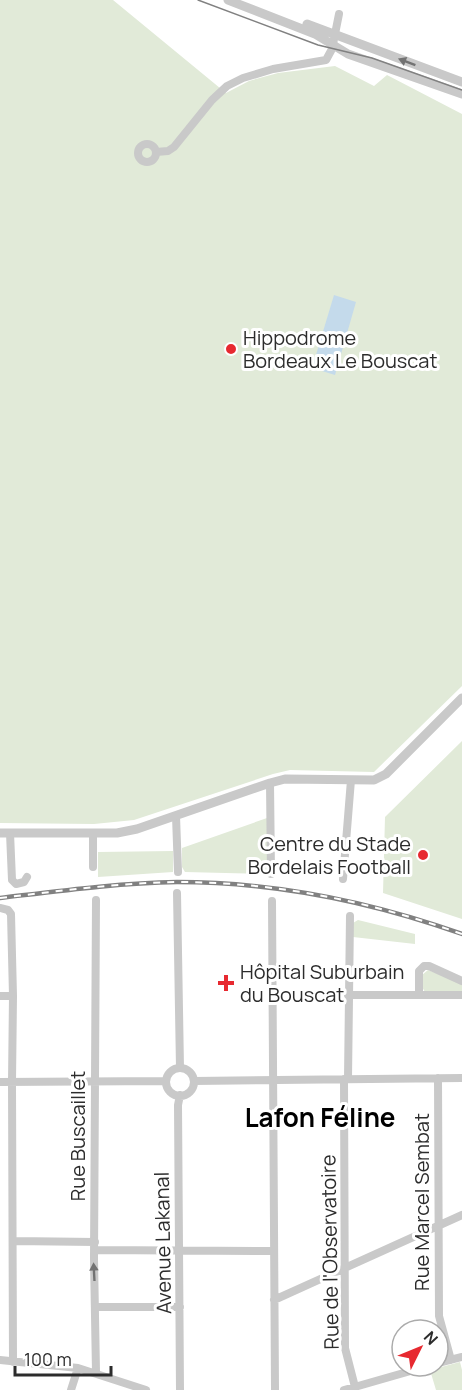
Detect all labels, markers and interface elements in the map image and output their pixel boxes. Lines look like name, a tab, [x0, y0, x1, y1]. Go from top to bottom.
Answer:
one-way arrow	[398, 56, 416, 66]
place label: Hippodrome Bordeaux Le Bouscat	[243, 324, 437, 374]
marker: Hippodrome Bordeaux Le Bouscat	[224, 342, 238, 356]
place label: Centre du Stade Bordelais Football	[248, 830, 411, 880]
marker: Centre du Stade Bordelais Football	[416, 848, 430, 862]
place label: Hôpital Suburbain du Bouscat	[240, 958, 404, 1008]
marker: Hôpital Suburbain du Bouscat	[217, 974, 235, 992]
street label: Rue Buscaillet	[64, 1071, 91, 1201]
district label: Lafon Féline	[245, 1099, 395, 1135]
street label: Rue Marcel Sembat	[408, 1113, 435, 1291]
street label: Rue de l'Observatoire	[314, 1154, 345, 1350]
street label: Avenue Lakanal	[148, 1172, 177, 1314]
one-way arrow	[90, 1262, 99, 1281]
north arrow	[390, 1318, 450, 1378]
text: N	[419, 1326, 443, 1349]
scale bar	[15, 1339, 111, 1377]
text: 100 m	[24, 1347, 72, 1371]

